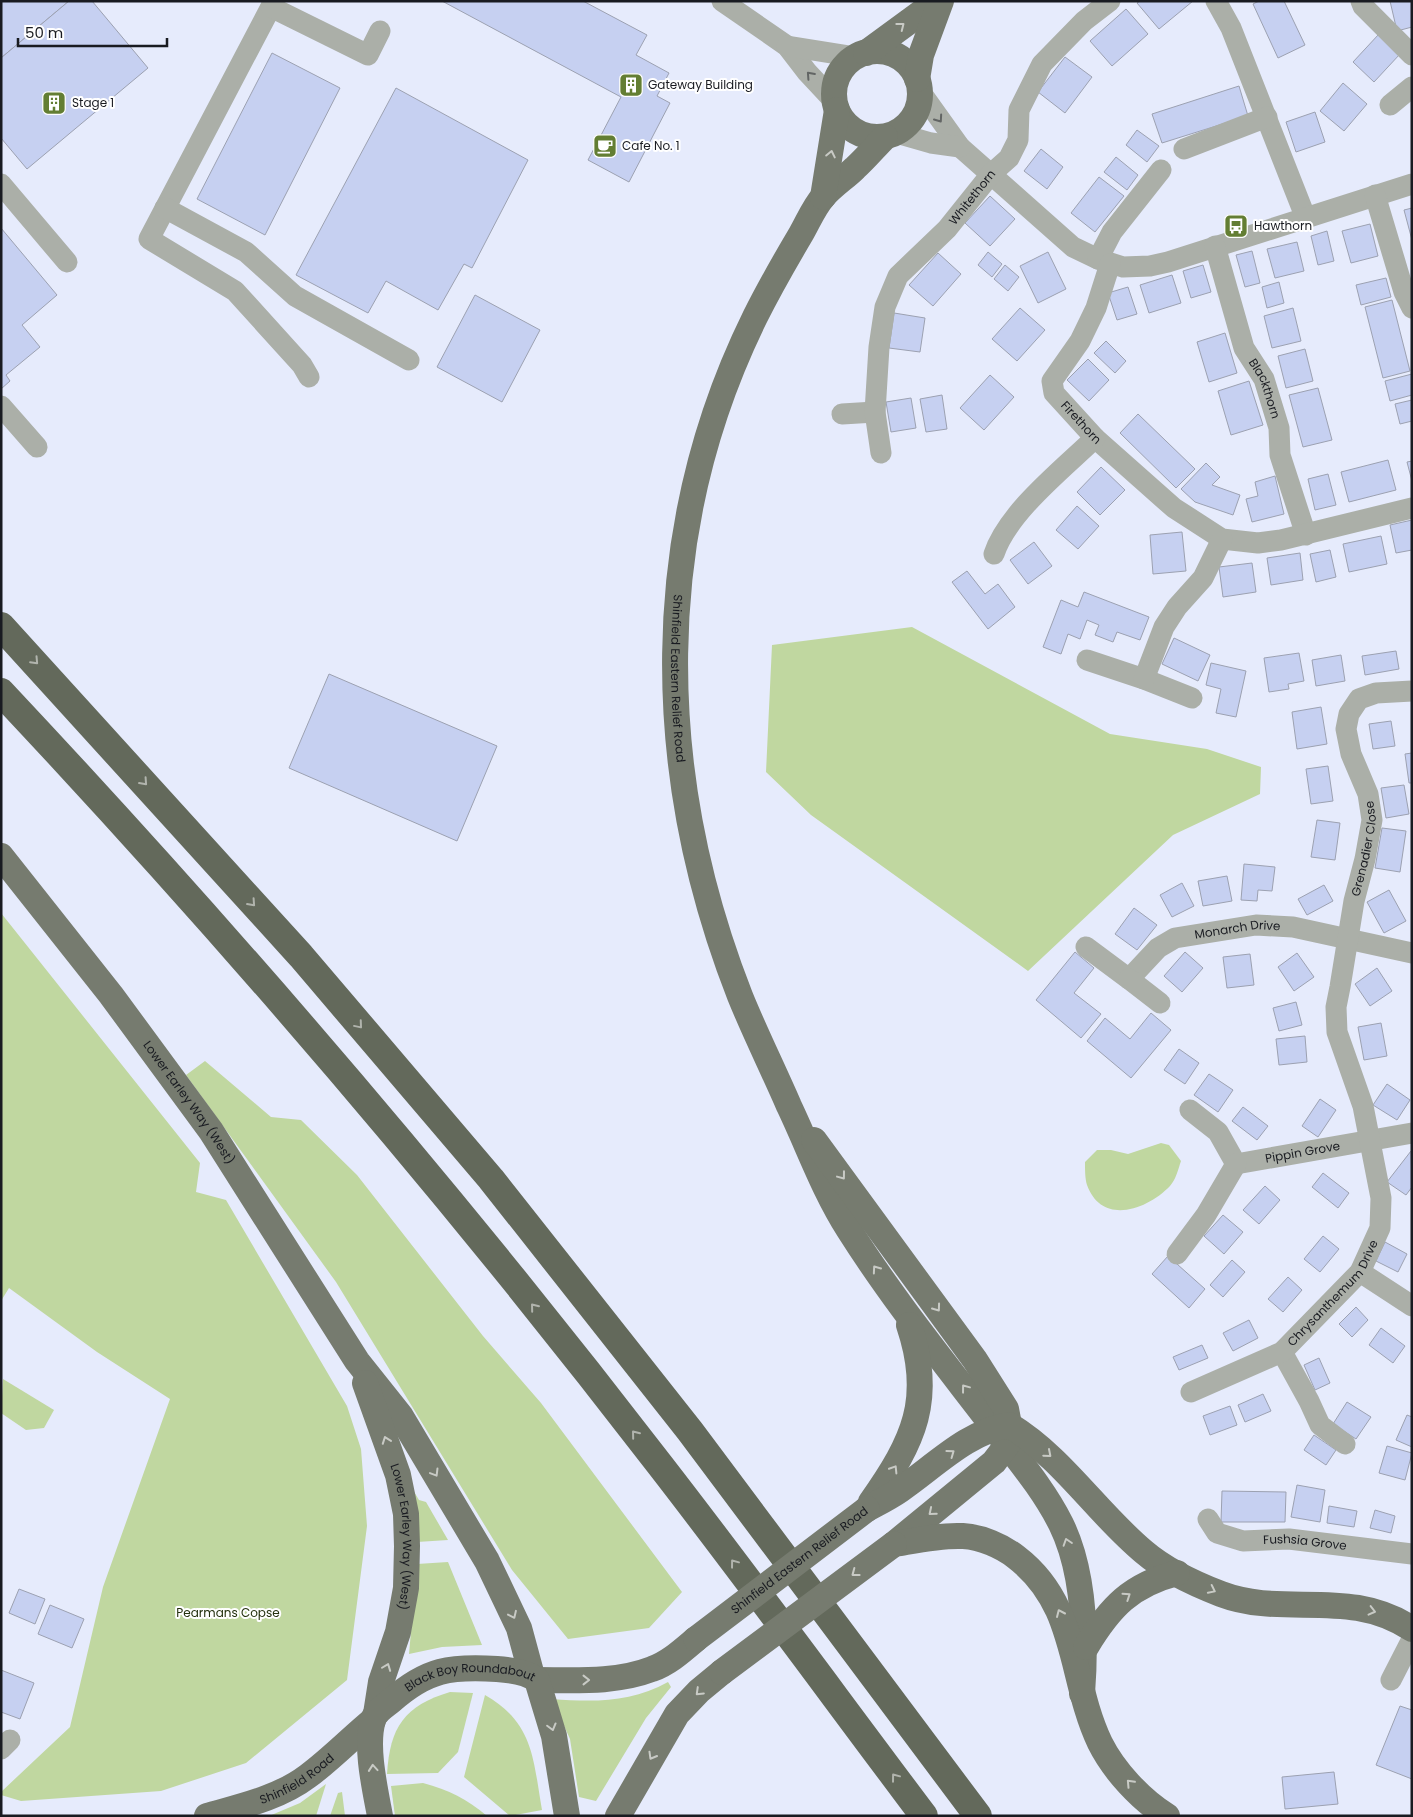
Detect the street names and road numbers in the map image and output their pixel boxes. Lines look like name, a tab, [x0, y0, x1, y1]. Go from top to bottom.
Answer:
street label: Whitethorn	[945, 166, 999, 228]
street label: Blackthorn	[1245, 355, 1285, 421]
street label: Firethorn	[1057, 397, 1105, 448]
street label: Shinfield Eastern Relief Road	[667, 594, 690, 763]
street label: Grenadier Close	[1347, 800, 1380, 898]
street label: Monarch Drive	[1193, 916, 1281, 943]
street label: Lower Earley Way (West)	[139, 1037, 239, 1167]
street label: Pippin Grove	[1264, 1137, 1341, 1167]
street label: Chrysanthemum Drive	[1283, 1237, 1382, 1350]
street label: Lower Earley Way (West)	[387, 1461, 416, 1611]
street label: Shinfield Eastern Relief Road	[727, 1502, 871, 1618]
street label: Fushsia Grove	[1263, 1530, 1348, 1554]
street label: Black Boy Roundabout	[401, 1659, 539, 1695]
street label: Shinfield Road	[257, 1749, 337, 1808]

